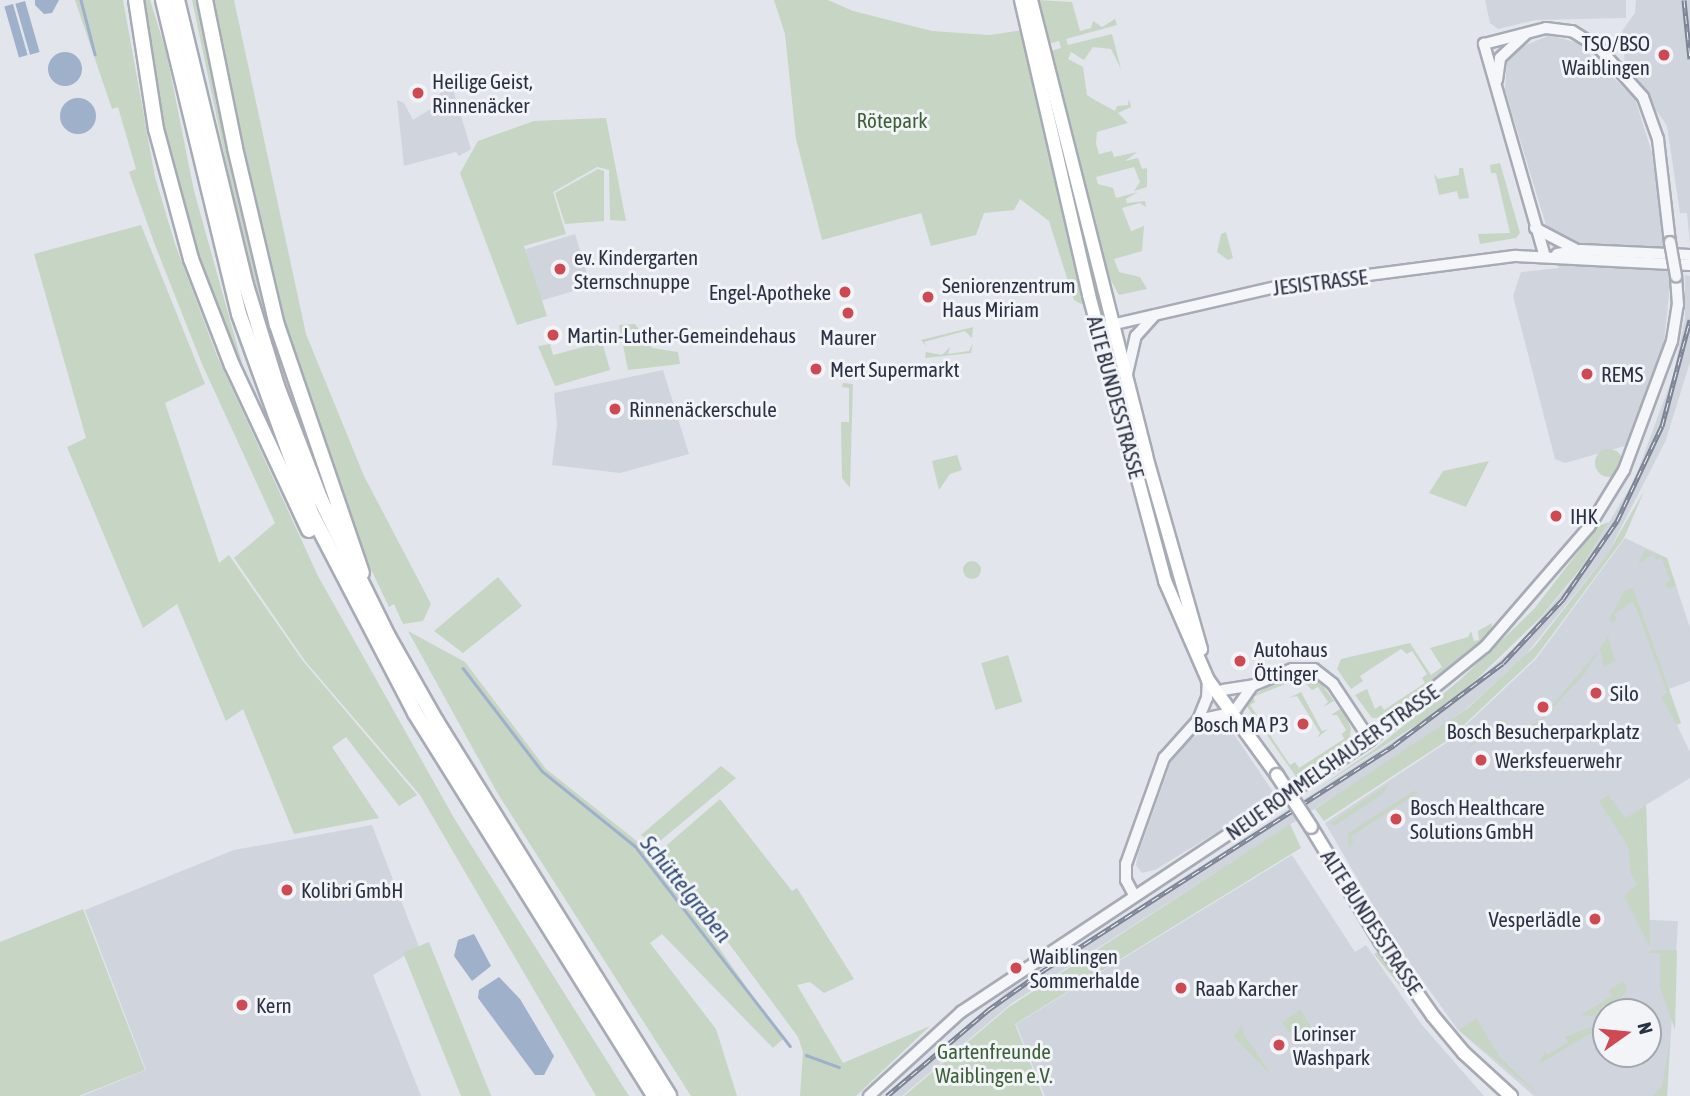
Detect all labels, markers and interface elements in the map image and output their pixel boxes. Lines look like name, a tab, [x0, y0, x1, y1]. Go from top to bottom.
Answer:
place label: TSO/BSO Waiblingen	[1562, 30, 1650, 80]
marker: TSO/BSO Waiblingen	[1656, 47, 1672, 63]
place label: Heilige Geist, Rinnenäcker	[432, 68, 533, 118]
marker: Heilige Geist, Rinnenäcker	[410, 85, 426, 101]
park label: Rötepark	[857, 107, 927, 133]
place label: ev. Kindergarten Sternschnuppe	[574, 244, 698, 294]
marker: ev. Kindergarten Sternschnuppe	[552, 261, 568, 277]
street label: JESISTRASSE	[1271, 264, 1369, 300]
place label: Seniorenzentrum Haus Miriam	[942, 272, 1076, 322]
place label: Engel-Apotheke	[709, 279, 831, 305]
marker: Engel-Apotheke	[837, 284, 853, 300]
marker: Seniorenzentrum Haus Miriam	[920, 289, 936, 305]
marker: Maurer	[840, 305, 856, 321]
street label: ALTE BUNDESSTRASSE	[1082, 313, 1150, 481]
place label: Martin-Luther-Gemeindehaus	[567, 322, 796, 348]
place label: Maurer	[820, 324, 876, 350]
marker: Martin-Luther-Gemeindehaus	[545, 327, 561, 343]
place label: Mert Supermarkt	[830, 356, 960, 382]
marker: Mert Supermarkt	[808, 361, 824, 377]
place label: REMS	[1601, 361, 1643, 387]
marker: REMS	[1579, 366, 1595, 382]
place label: Rinnenäckerschule	[629, 396, 777, 422]
marker: Rinnenäckerschule	[607, 401, 623, 417]
place label: IHK	[1570, 503, 1598, 529]
marker: IHK	[1548, 508, 1564, 524]
place label: Autohaus Öttinger	[1254, 636, 1328, 686]
marker: Autohaus Öttinger	[1232, 653, 1248, 669]
street label: NEUE ROMMELSHAUSER STRASSE	[1221, 679, 1443, 845]
place label: Silo	[1610, 680, 1639, 706]
marker: Silo	[1588, 685, 1604, 701]
marker: Bosch Besucherparkplatz	[1535, 699, 1551, 715]
place label: Bosch MA P3	[1194, 711, 1289, 737]
marker: Bosch MA P3	[1295, 716, 1311, 732]
place label: Bosch Besucherparkplatz	[1447, 718, 1639, 744]
place label: Werksfeuerwehr	[1495, 747, 1621, 773]
marker: Werksfeuerwehr	[1473, 752, 1489, 768]
place label: Bosch Healthcare Solutions GmbH	[1410, 794, 1545, 844]
marker: Bosch Healthcare Solutions GmbH	[1388, 811, 1404, 827]
water label: Schüttelgraben	[634, 830, 738, 948]
street label: ALTE BUNDESSTRASSE	[1316, 845, 1428, 999]
place label: Kolibri GmbH	[301, 877, 403, 903]
marker: Kolibri GmbH	[279, 882, 295, 898]
place label: Vesperlädle	[1489, 906, 1581, 932]
marker: Vesperlädle	[1587, 911, 1603, 927]
place label: Waiblingen Sommerhalde	[1030, 943, 1139, 993]
marker: Waiblingen Sommerhalde	[1008, 960, 1024, 976]
place label: Raab Karcher	[1195, 975, 1297, 1001]
marker: Raab Karcher	[1173, 980, 1189, 996]
place label: Kern	[256, 992, 292, 1018]
marker: Kern	[234, 997, 250, 1013]
north arrow	[1592, 998, 1662, 1068]
place label: Lorinser Washpark	[1293, 1020, 1370, 1070]
text: N	[1633, 1020, 1657, 1036]
marker: Lorinser Washpark	[1271, 1037, 1287, 1053]
park label: Gartenfreunde Waiblingen e.V.	[935, 1038, 1053, 1088]

